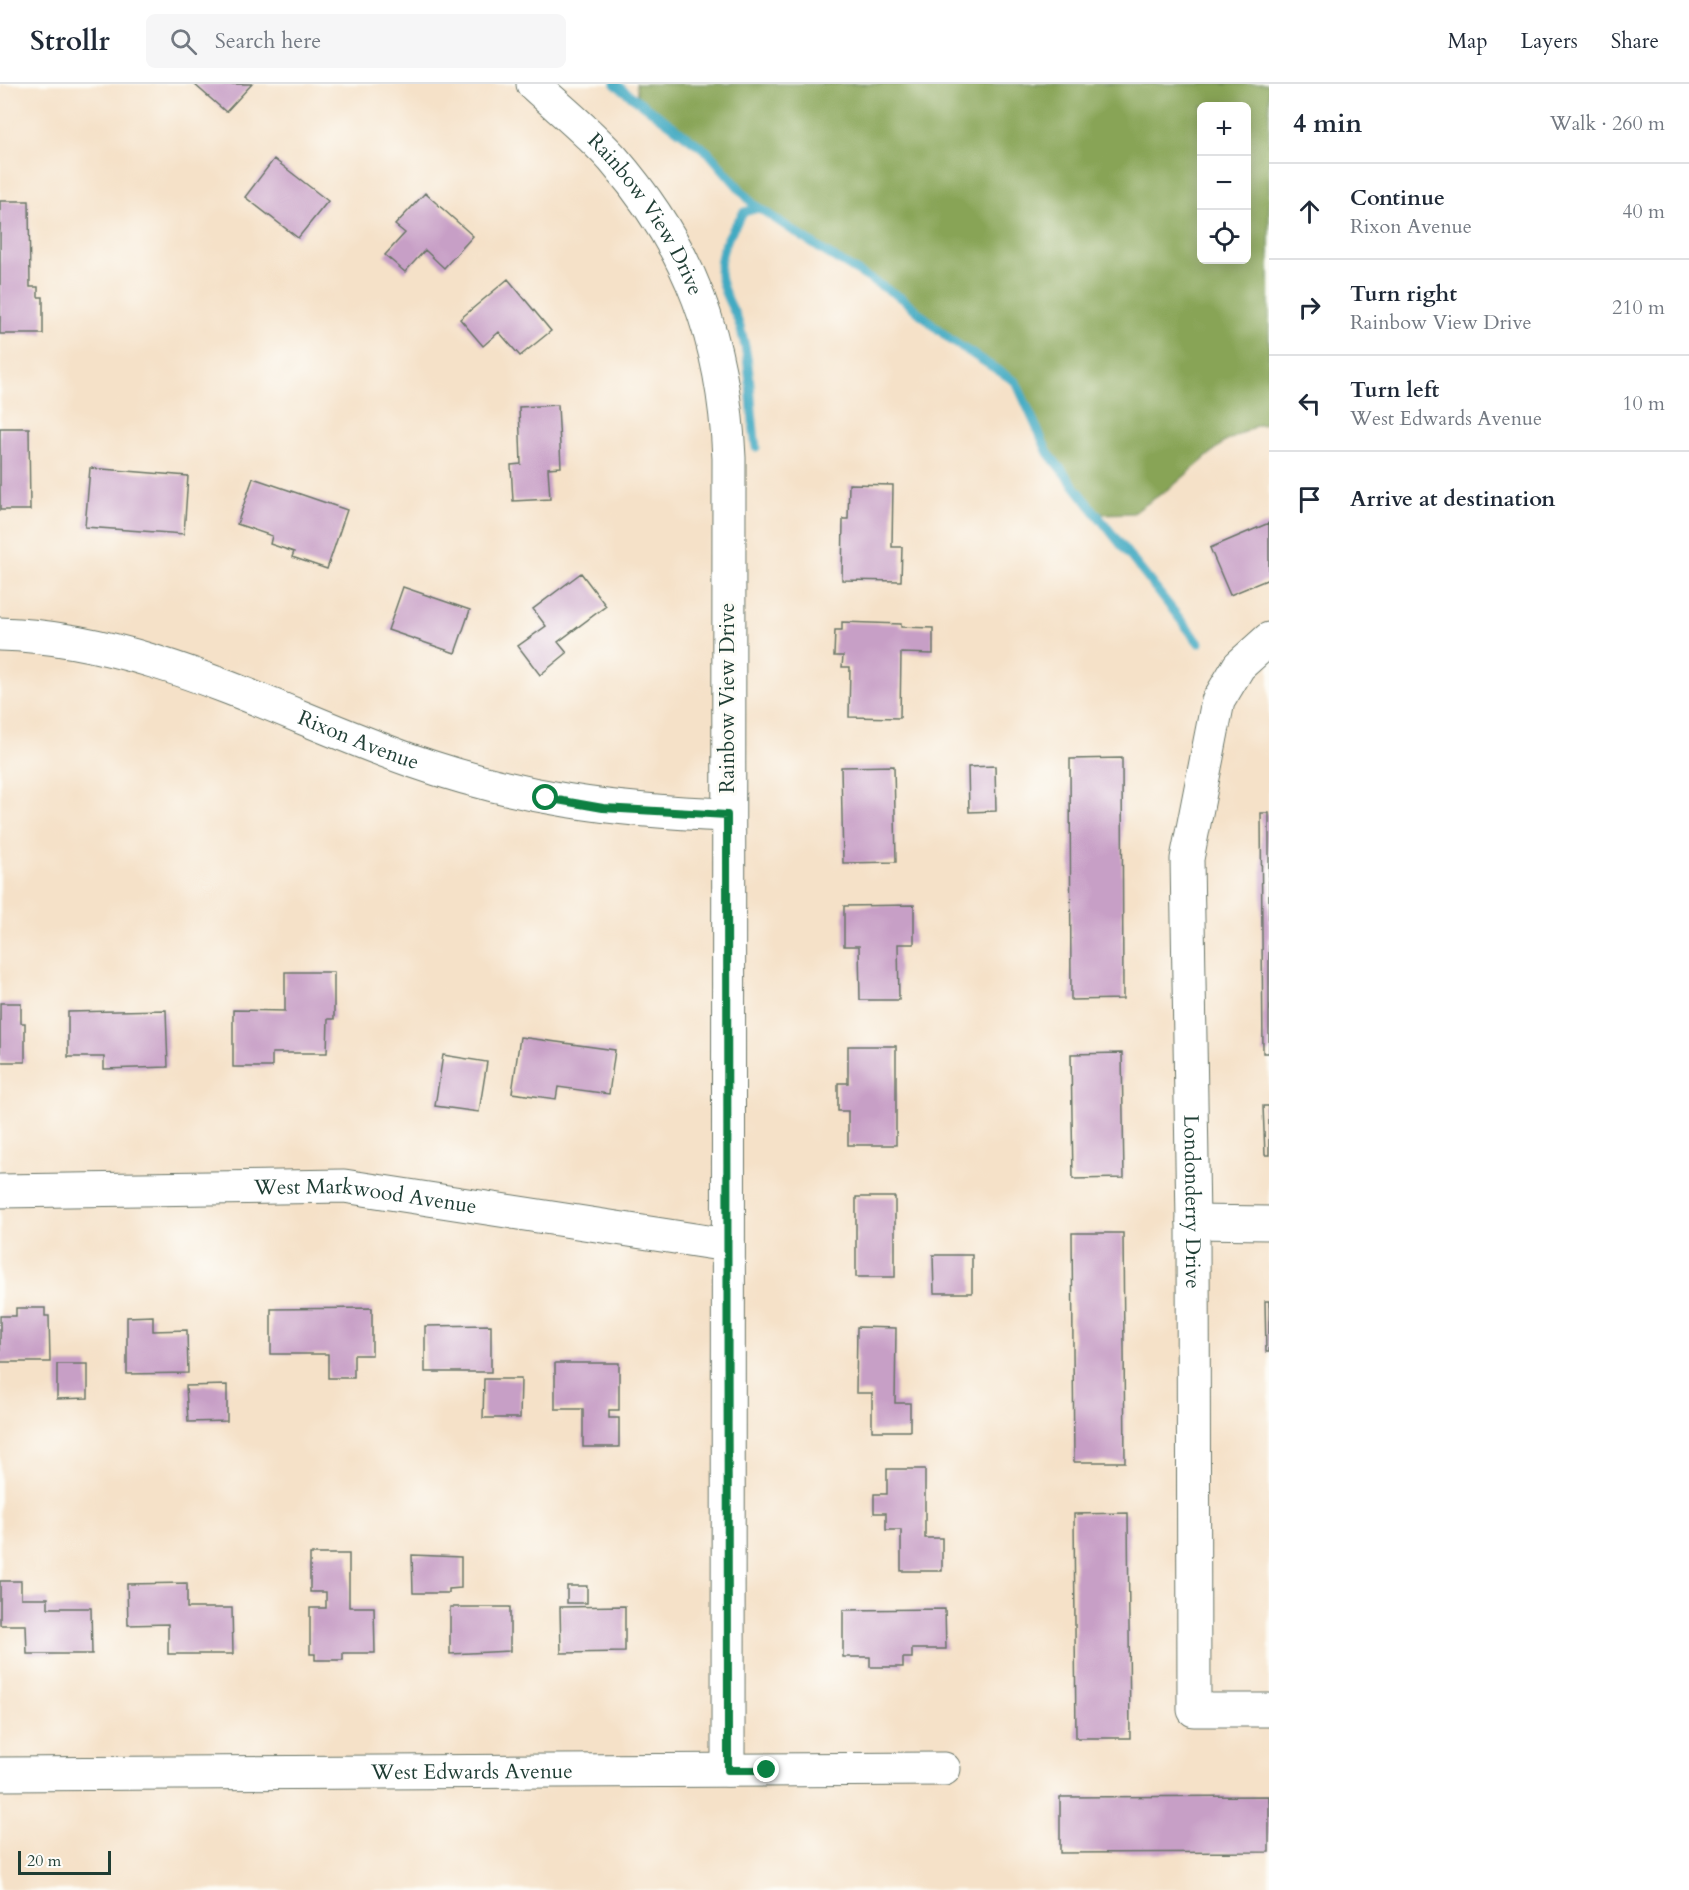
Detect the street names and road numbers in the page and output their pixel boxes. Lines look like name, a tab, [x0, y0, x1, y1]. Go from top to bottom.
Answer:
street label: Rainbow View Drive	[581, 127, 710, 300]
street label: Rainbow View Drive	[713, 603, 742, 793]
street label: Rixon Avenue	[293, 703, 423, 777]
street label: Londonderry Drive	[1176, 1114, 1207, 1289]
street label: West Markwood Avenue	[253, 1172, 479, 1221]
street label: West Edwards Avenue	[370, 1757, 573, 1787]

